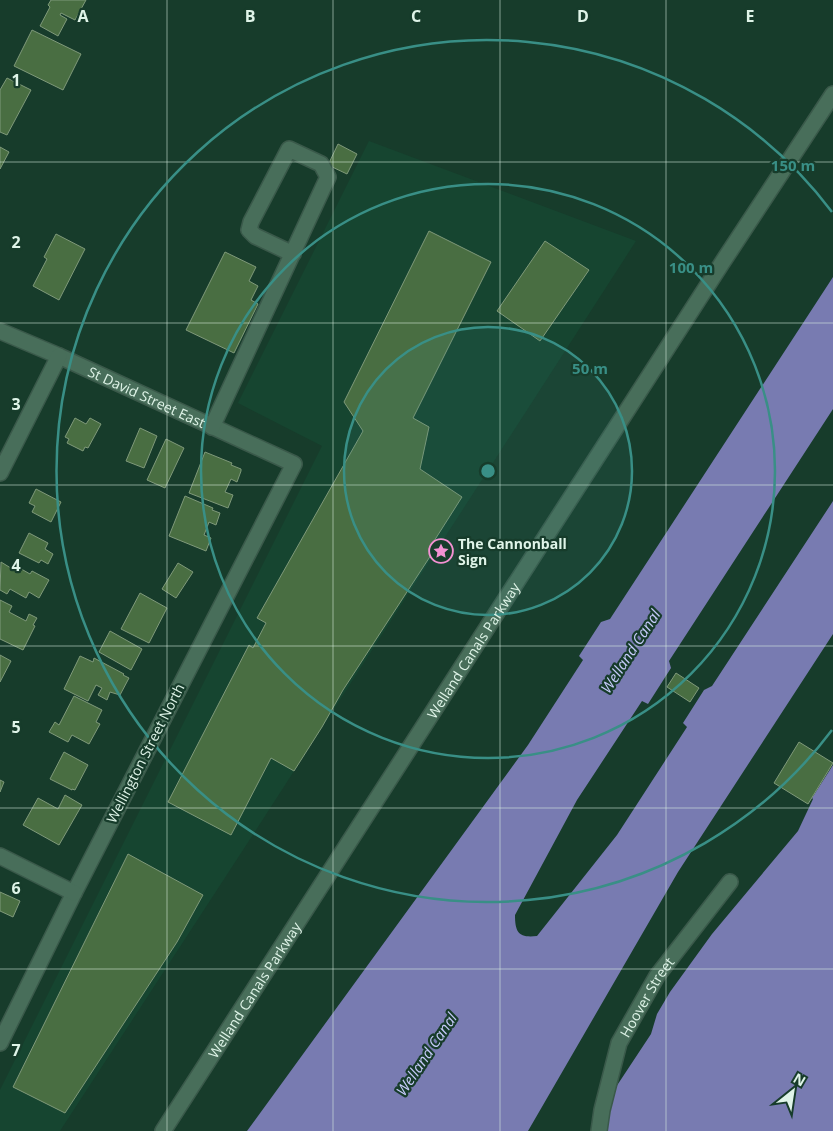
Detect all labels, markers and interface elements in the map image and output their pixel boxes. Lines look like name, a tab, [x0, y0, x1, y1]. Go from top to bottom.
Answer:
text: A	[77, 5, 89, 27]
text: B	[245, 5, 255, 27]
text: C	[411, 5, 421, 27]
text: D	[577, 5, 589, 27]
text: E	[746, 5, 755, 27]
text: 1	[11, 69, 21, 91]
text: 150 m	[771, 155, 815, 175]
text: 2	[11, 231, 21, 253]
text: 100 m	[669, 257, 713, 277]
text: 50 m	[572, 358, 608, 378]
street label: St David Street East	[85, 361, 209, 432]
text: 3	[11, 393, 21, 415]
centre of rings	[479, 462, 497, 480]
place label: The Cannonball Sign	[458, 534, 567, 569]
place icon: The Cannonball Sign	[428, 538, 454, 564]
text: 4	[11, 554, 21, 576]
street label: Welland Canals Parkway	[422, 578, 524, 722]
water label: Welland Canal	[596, 604, 665, 697]
street label: Wellington Street North	[102, 680, 188, 826]
text: 5	[11, 716, 21, 738]
text: 6	[11, 877, 21, 899]
street label: Welland Canals Parkway	[203, 917, 305, 1061]
street label: Hoover Street	[615, 953, 678, 1040]
water label: Welland Canal	[391, 1008, 462, 1099]
text: 7	[11, 1039, 21, 1061]
north arrow	[768, 1066, 818, 1116]
text: N	[790, 1068, 809, 1090]

